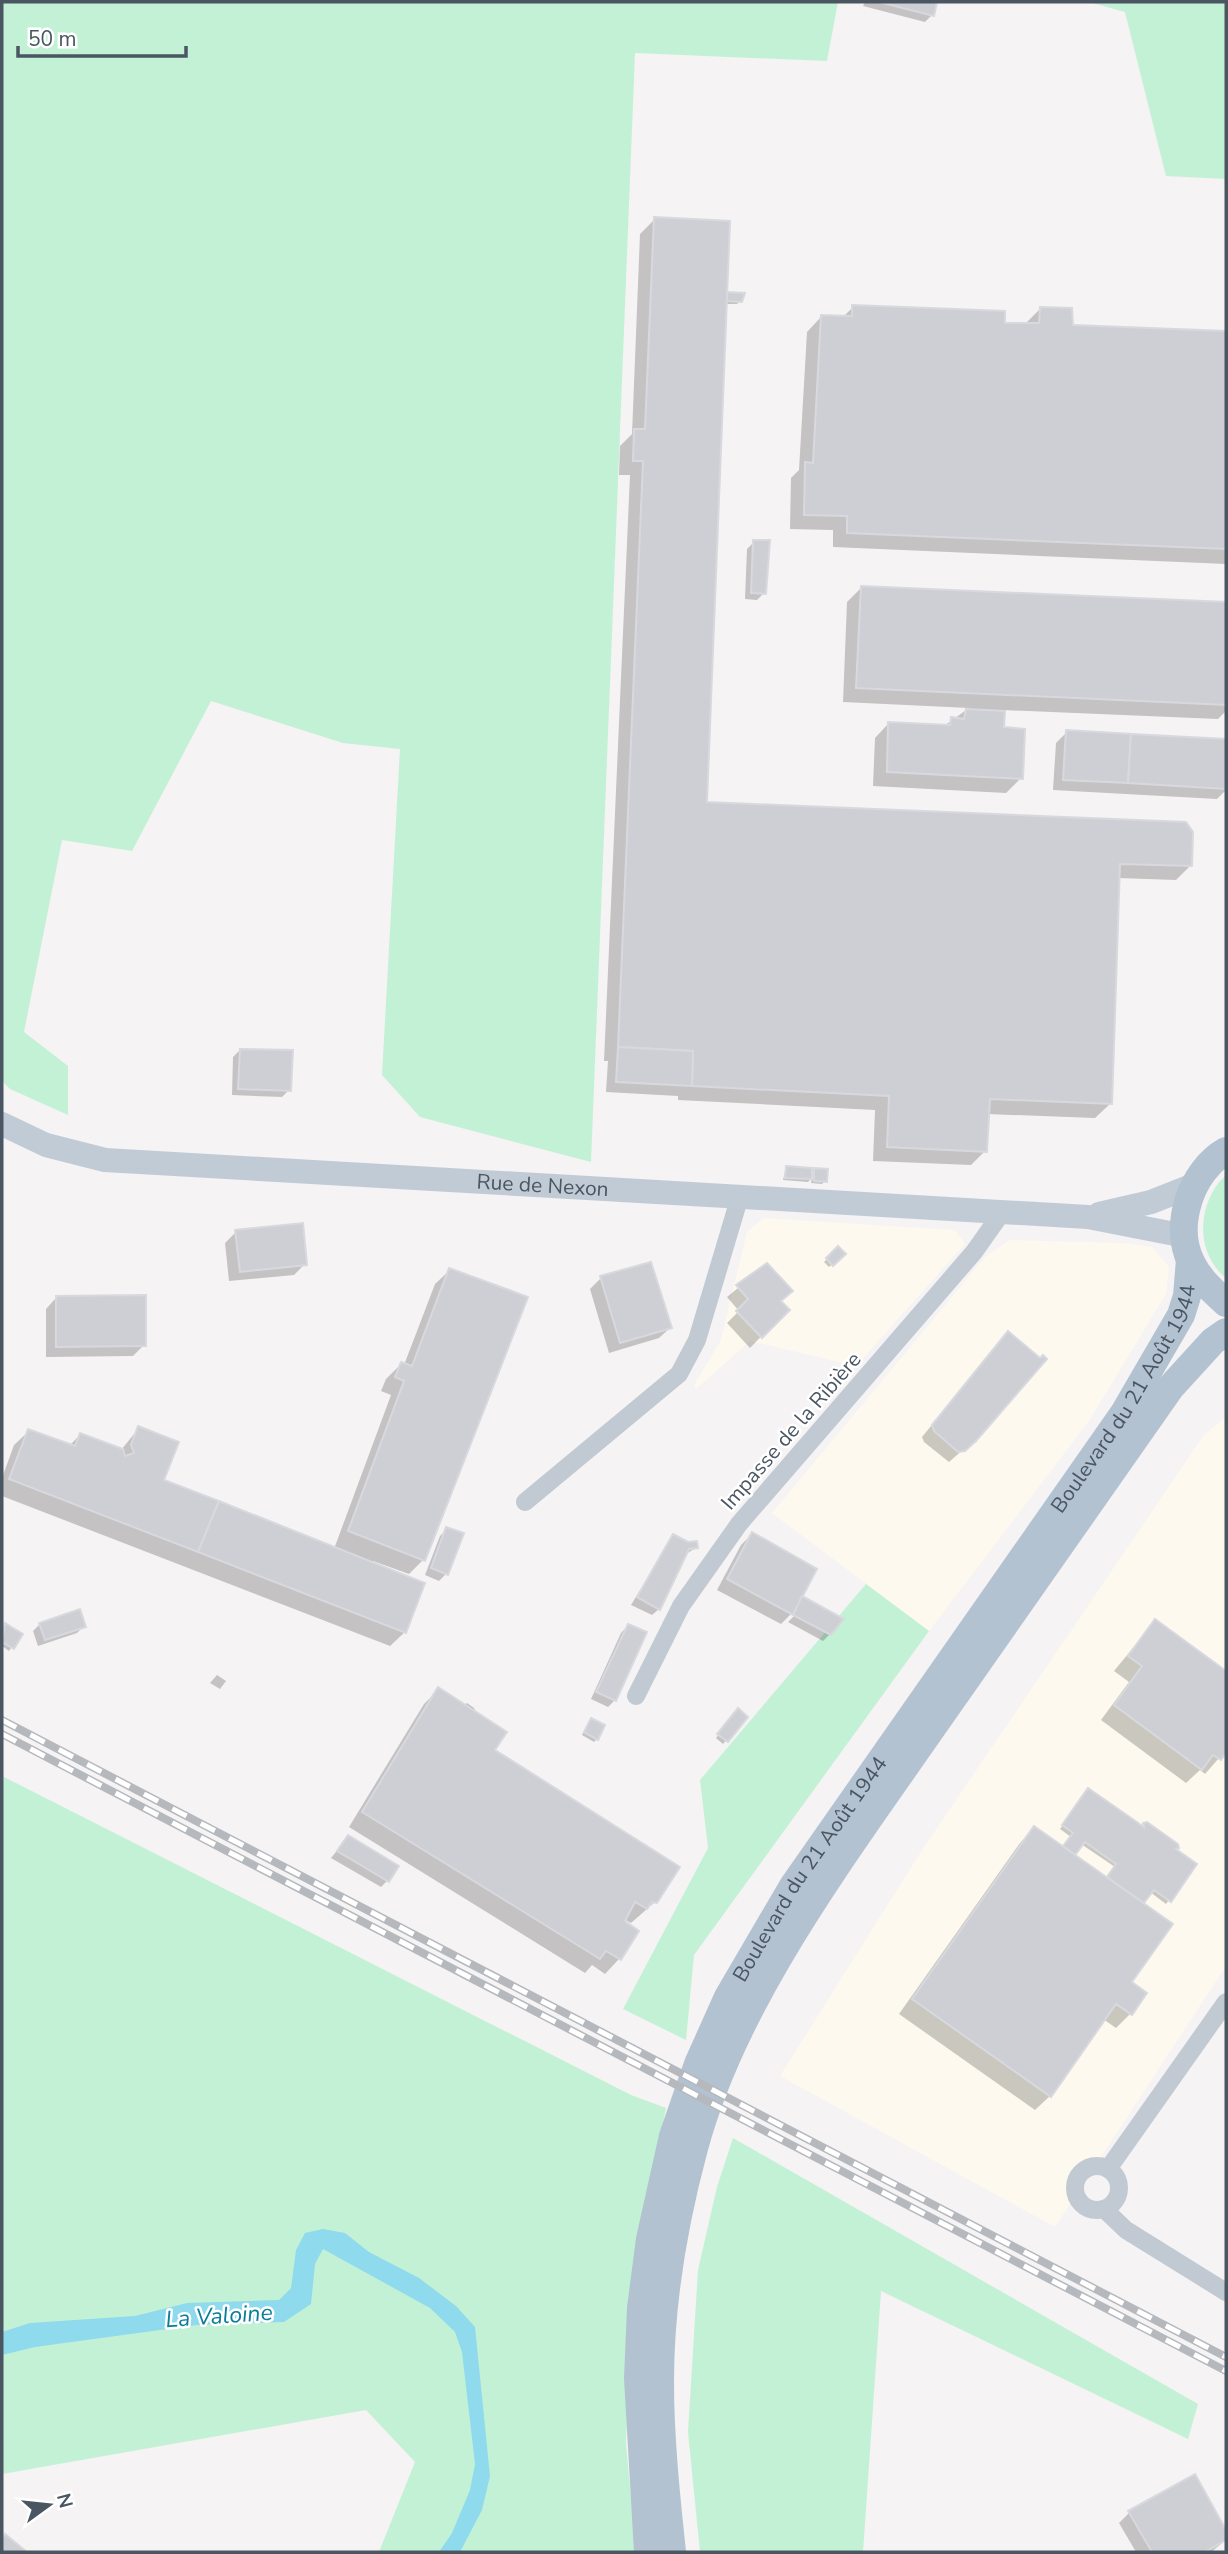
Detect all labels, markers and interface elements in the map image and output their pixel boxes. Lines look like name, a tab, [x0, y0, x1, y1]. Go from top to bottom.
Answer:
scale bar	[18, 14, 186, 58]
text: 50 m	[28, 25, 77, 53]
street label: Rue de Nexon	[476, 1168, 610, 1203]
street label: Boulevard du 21 Août 1944	[1044, 1283, 1202, 1518]
street label: Impasse de la Ribière	[715, 1346, 867, 1516]
street label: Boulevard du 21 Août 1944	[726, 1751, 893, 1987]
water label: La Valoine	[164, 2297, 274, 2335]
north arrow	[14, 2470, 84, 2540]
text: N	[50, 2491, 79, 2511]

